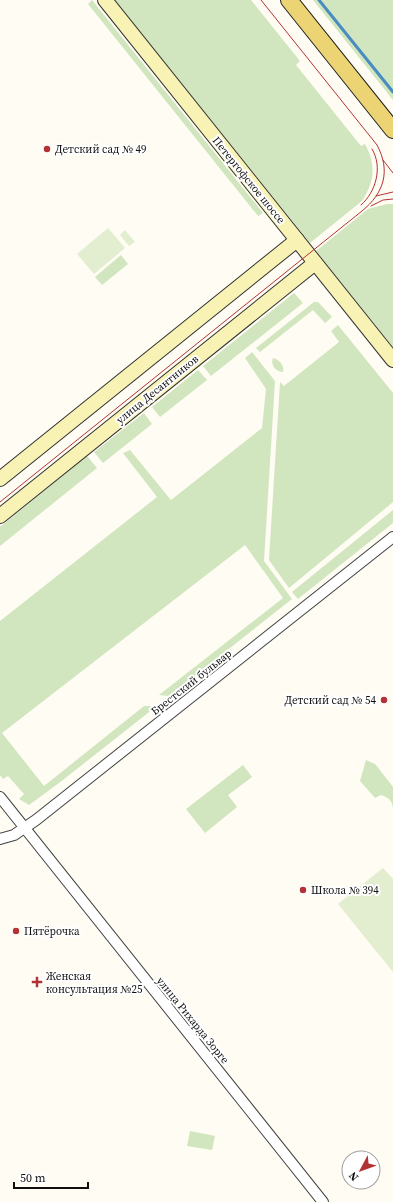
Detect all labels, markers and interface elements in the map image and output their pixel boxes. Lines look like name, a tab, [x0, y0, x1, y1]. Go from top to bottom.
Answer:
street label: Петергофское шоссе	[209, 134, 289, 227]
place label: Детский сад № 49	[55, 142, 147, 157]
marker: Детский сад № 49	[42, 144, 52, 154]
street label: улица Десантников	[113, 351, 202, 427]
street label: Брестский бульвар	[148, 646, 235, 719]
place label: Детский сад № 54	[284, 693, 376, 708]
marker: Детский сад № 54	[379, 695, 389, 705]
place label: Школа № 394	[311, 883, 379, 898]
marker: Школа № 394	[298, 885, 308, 895]
place label: Пятёрочка	[24, 924, 80, 939]
marker: Пятёрочка	[11, 926, 21, 936]
place label: Женская консультация №25	[46, 969, 143, 997]
street label: улица Рихарда Зорге	[153, 974, 233, 1067]
marker: Женская консультация №25	[31, 976, 43, 988]
north arrow	[341, 1150, 381, 1190]
scale bar	[14, 1164, 88, 1190]
text: N	[346, 1168, 362, 1184]
text: 50 m	[20, 1170, 46, 1186]

